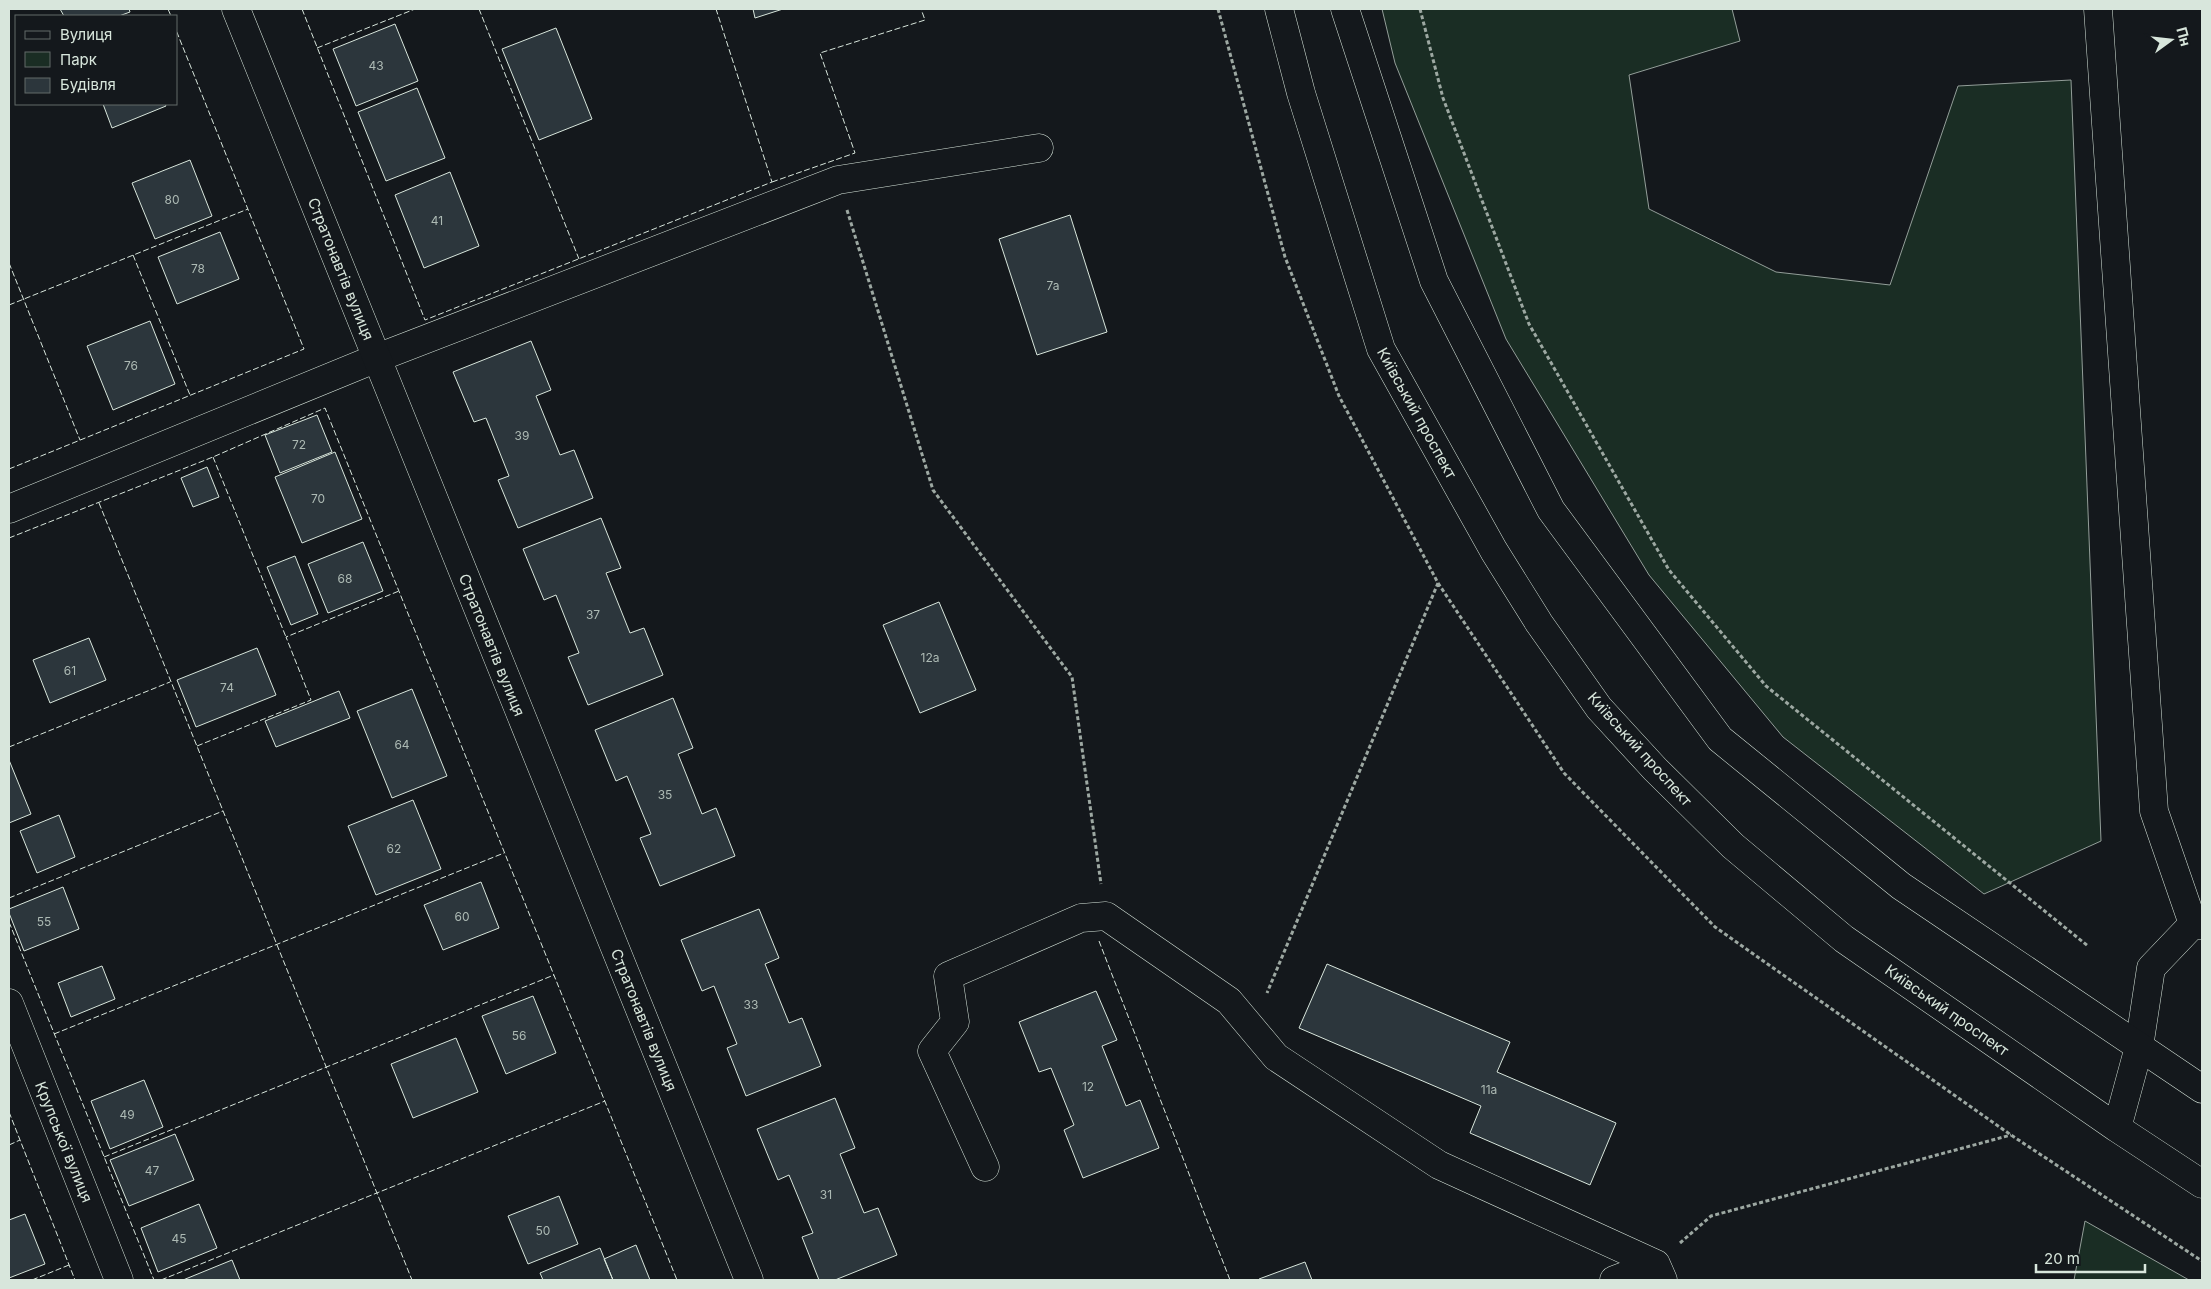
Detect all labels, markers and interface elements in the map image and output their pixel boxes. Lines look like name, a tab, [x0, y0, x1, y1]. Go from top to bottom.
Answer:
legend	[15, 15, 178, 105]
north arrow	[2146, 15, 2196, 65]
text: Вулиця	[60, 25, 112, 44]
text: Пн	[2173, 25, 2195, 48]
text: Парк	[60, 50, 97, 69]
house number: 43	[368, 58, 384, 73]
text: Будівля	[60, 75, 116, 94]
house number: 80	[165, 192, 180, 207]
street label: Стратонавтів вулиця	[304, 195, 378, 343]
house number: 41	[431, 213, 443, 228]
house number: 78	[191, 261, 205, 276]
house number: 7а	[1047, 278, 1059, 293]
street label: Київський проспект	[1373, 344, 1461, 482]
house number: 76	[124, 358, 138, 373]
house number: 39	[515, 428, 529, 443]
house number: 72	[292, 437, 306, 452]
house number: 70	[311, 491, 325, 506]
house number: 68	[338, 571, 352, 586]
street label: Стратонавтів вулиця	[455, 571, 529, 719]
house number: 37	[586, 607, 600, 622]
house number: 12а	[921, 650, 939, 665]
house number: 61	[64, 663, 76, 678]
house number: 74	[220, 680, 234, 695]
street label: Київський проспект	[1584, 688, 1696, 810]
house number: 64	[394, 737, 410, 752]
house number: 35	[658, 787, 672, 802]
house number: 62	[387, 841, 401, 856]
house number: 60	[454, 909, 470, 924]
house number: 55	[37, 914, 51, 929]
street label: Стратонавтів вулиця	[607, 946, 681, 1094]
street label: Київський проспект	[1881, 960, 2013, 1060]
house number: 33	[744, 997, 758, 1012]
house number: 56	[512, 1028, 526, 1043]
street label: Крупської вулиця	[31, 1079, 97, 1205]
house number: 12	[1082, 1079, 1094, 1094]
house number: 11а	[1481, 1082, 1497, 1097]
house number: 49	[119, 1107, 135, 1122]
house number: 47	[145, 1163, 159, 1178]
house number: 31	[820, 1187, 832, 1202]
house number: 50	[536, 1223, 550, 1238]
house number: 45	[171, 1231, 187, 1246]
scale bar	[2036, 1242, 2145, 1274]
text: 20 m	[2044, 1249, 2080, 1268]

